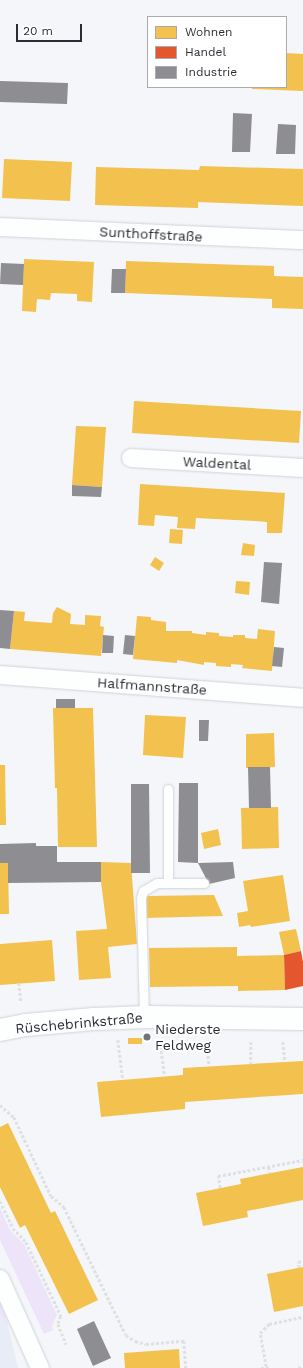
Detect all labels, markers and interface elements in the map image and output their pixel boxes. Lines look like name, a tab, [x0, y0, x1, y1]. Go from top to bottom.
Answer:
scale bar	[18, 16, 84, 42]
legend	[147, 16, 287, 88]
text: 20 m	[23, 24, 53, 38]
text: Wohnen	[185, 25, 233, 39]
text: Handel	[185, 45, 226, 59]
text: Industrie	[185, 65, 237, 79]
street label: Sunthoffstraße	[99, 223, 203, 245]
street label: Waldental	[182, 453, 252, 473]
street label: Halfmannstraße	[97, 674, 207, 698]
street label: Rüschebrinkstraße	[15, 1009, 143, 1037]
place label: Niederste Feldweg	[155, 1021, 221, 1054]
marker: Niederste Feldweg	[142, 1032, 152, 1042]

